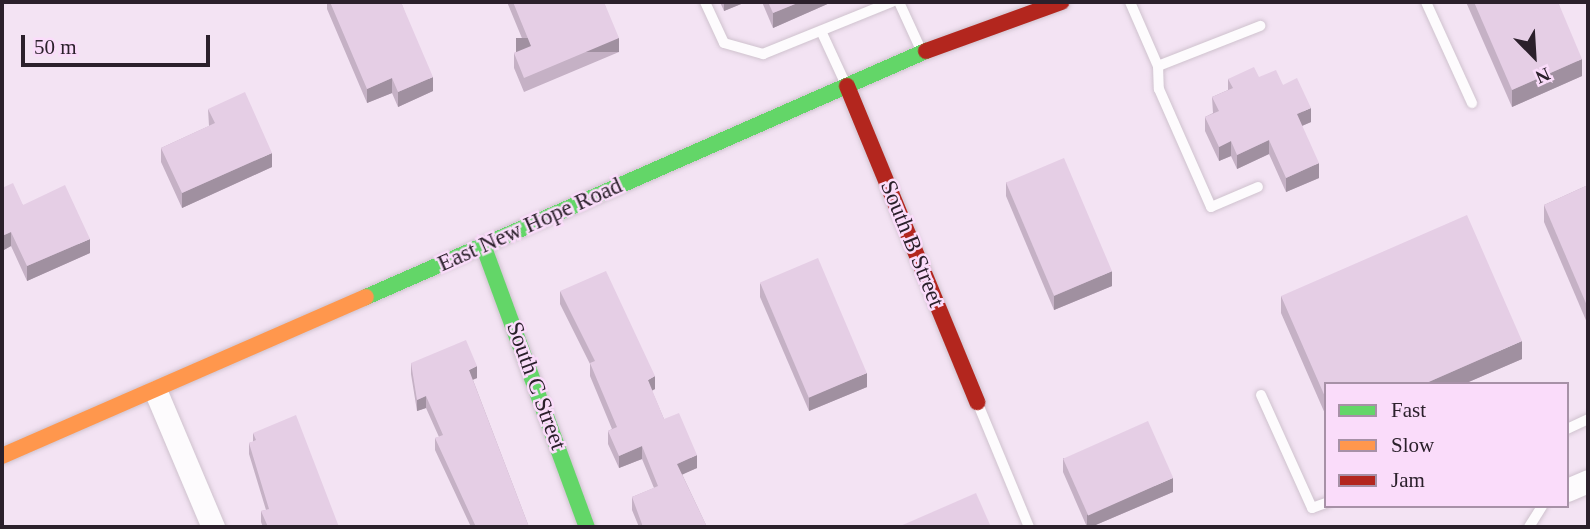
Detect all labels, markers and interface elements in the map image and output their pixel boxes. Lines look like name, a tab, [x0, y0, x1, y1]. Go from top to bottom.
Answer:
scale bar	[24, 21, 214, 65]
north arrow	[1499, 21, 1569, 91]
text: 50 m	[34, 35, 77, 59]
text: N	[1532, 63, 1553, 88]
street label: East New Hope Road	[434, 172, 626, 278]
street label: South B Street	[874, 177, 950, 311]
street label: South C Street	[500, 318, 572, 454]
legend	[1324, 382, 1569, 508]
text: Fast	[1391, 398, 1426, 422]
text: Slow	[1391, 433, 1434, 457]
text: Jam	[1391, 468, 1425, 492]

